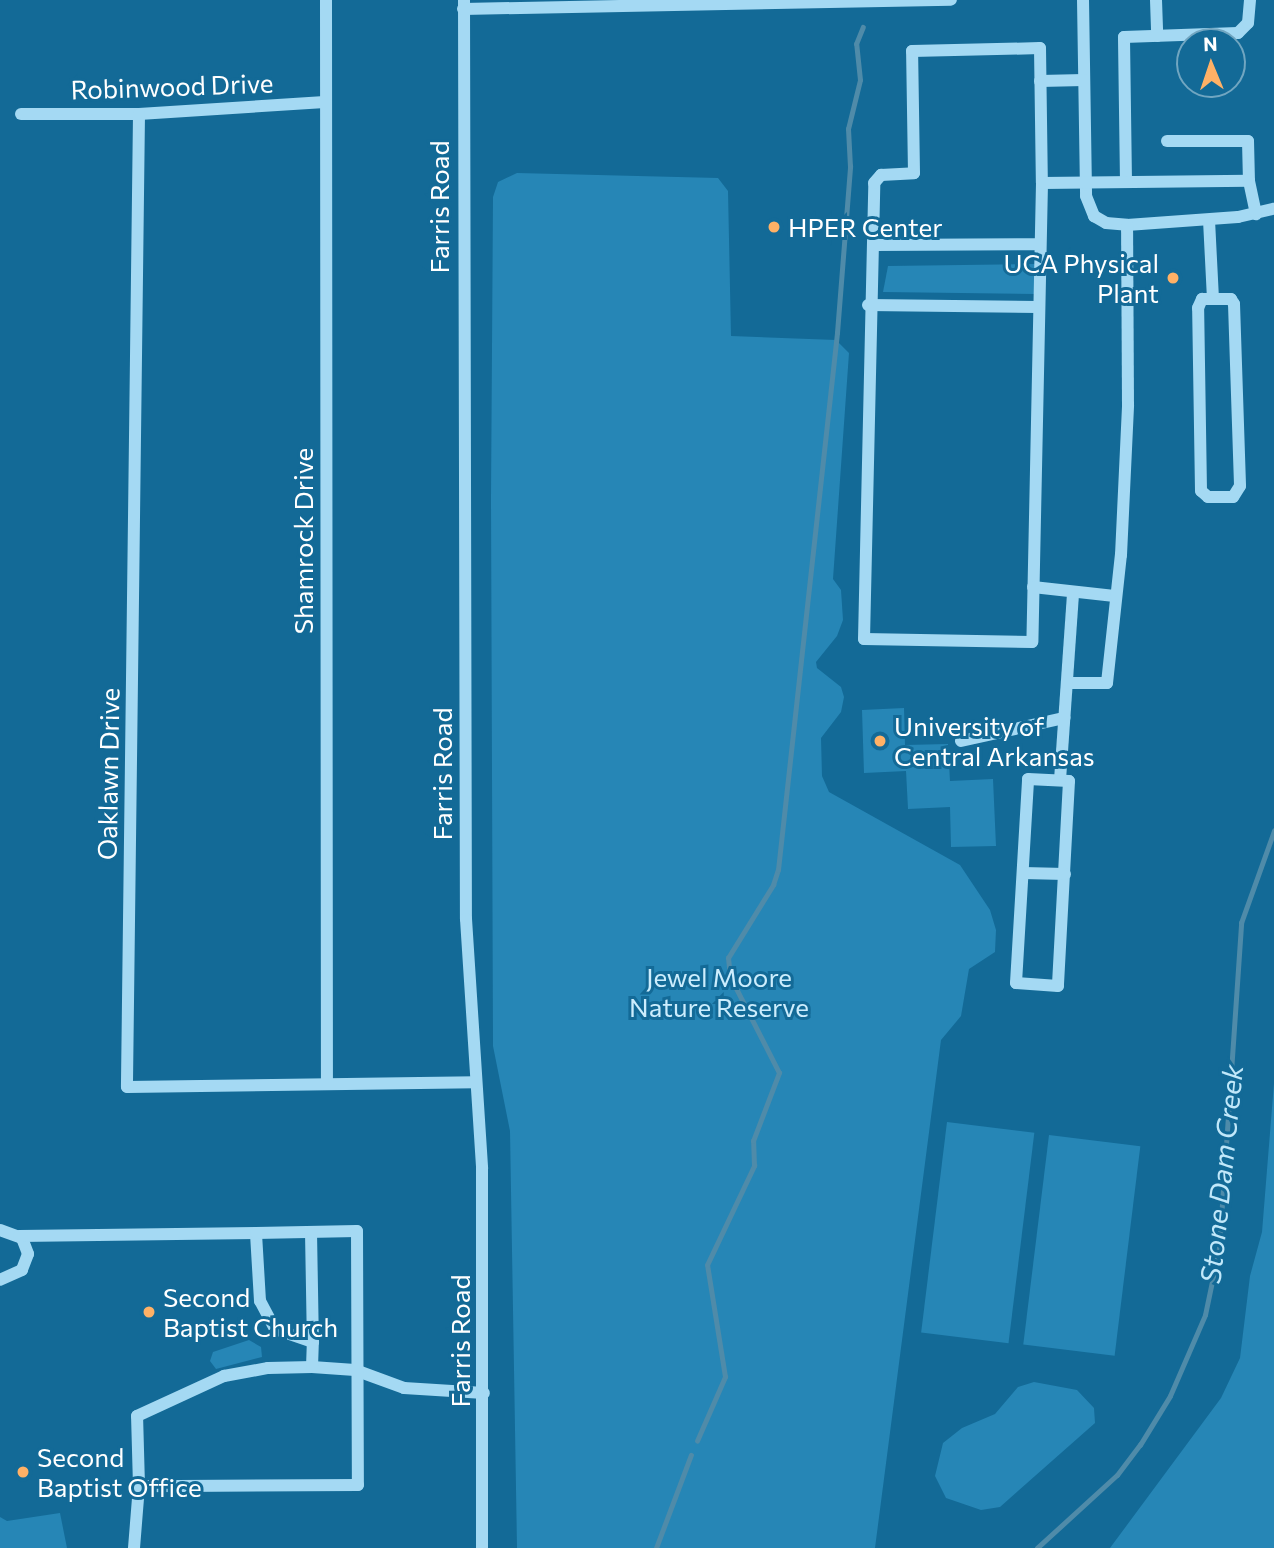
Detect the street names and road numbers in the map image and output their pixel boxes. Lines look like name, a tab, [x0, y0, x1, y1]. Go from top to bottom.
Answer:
street label: Robinwood Drive	[70, 67, 274, 105]
street label: Farris Road	[423, 141, 455, 273]
street label: Shamrock Drive	[287, 448, 319, 634]
street label: Oaklawn Drive	[91, 688, 125, 860]
street label: Farris Road	[426, 708, 458, 840]
street label: Farris Road	[444, 1275, 476, 1407]

